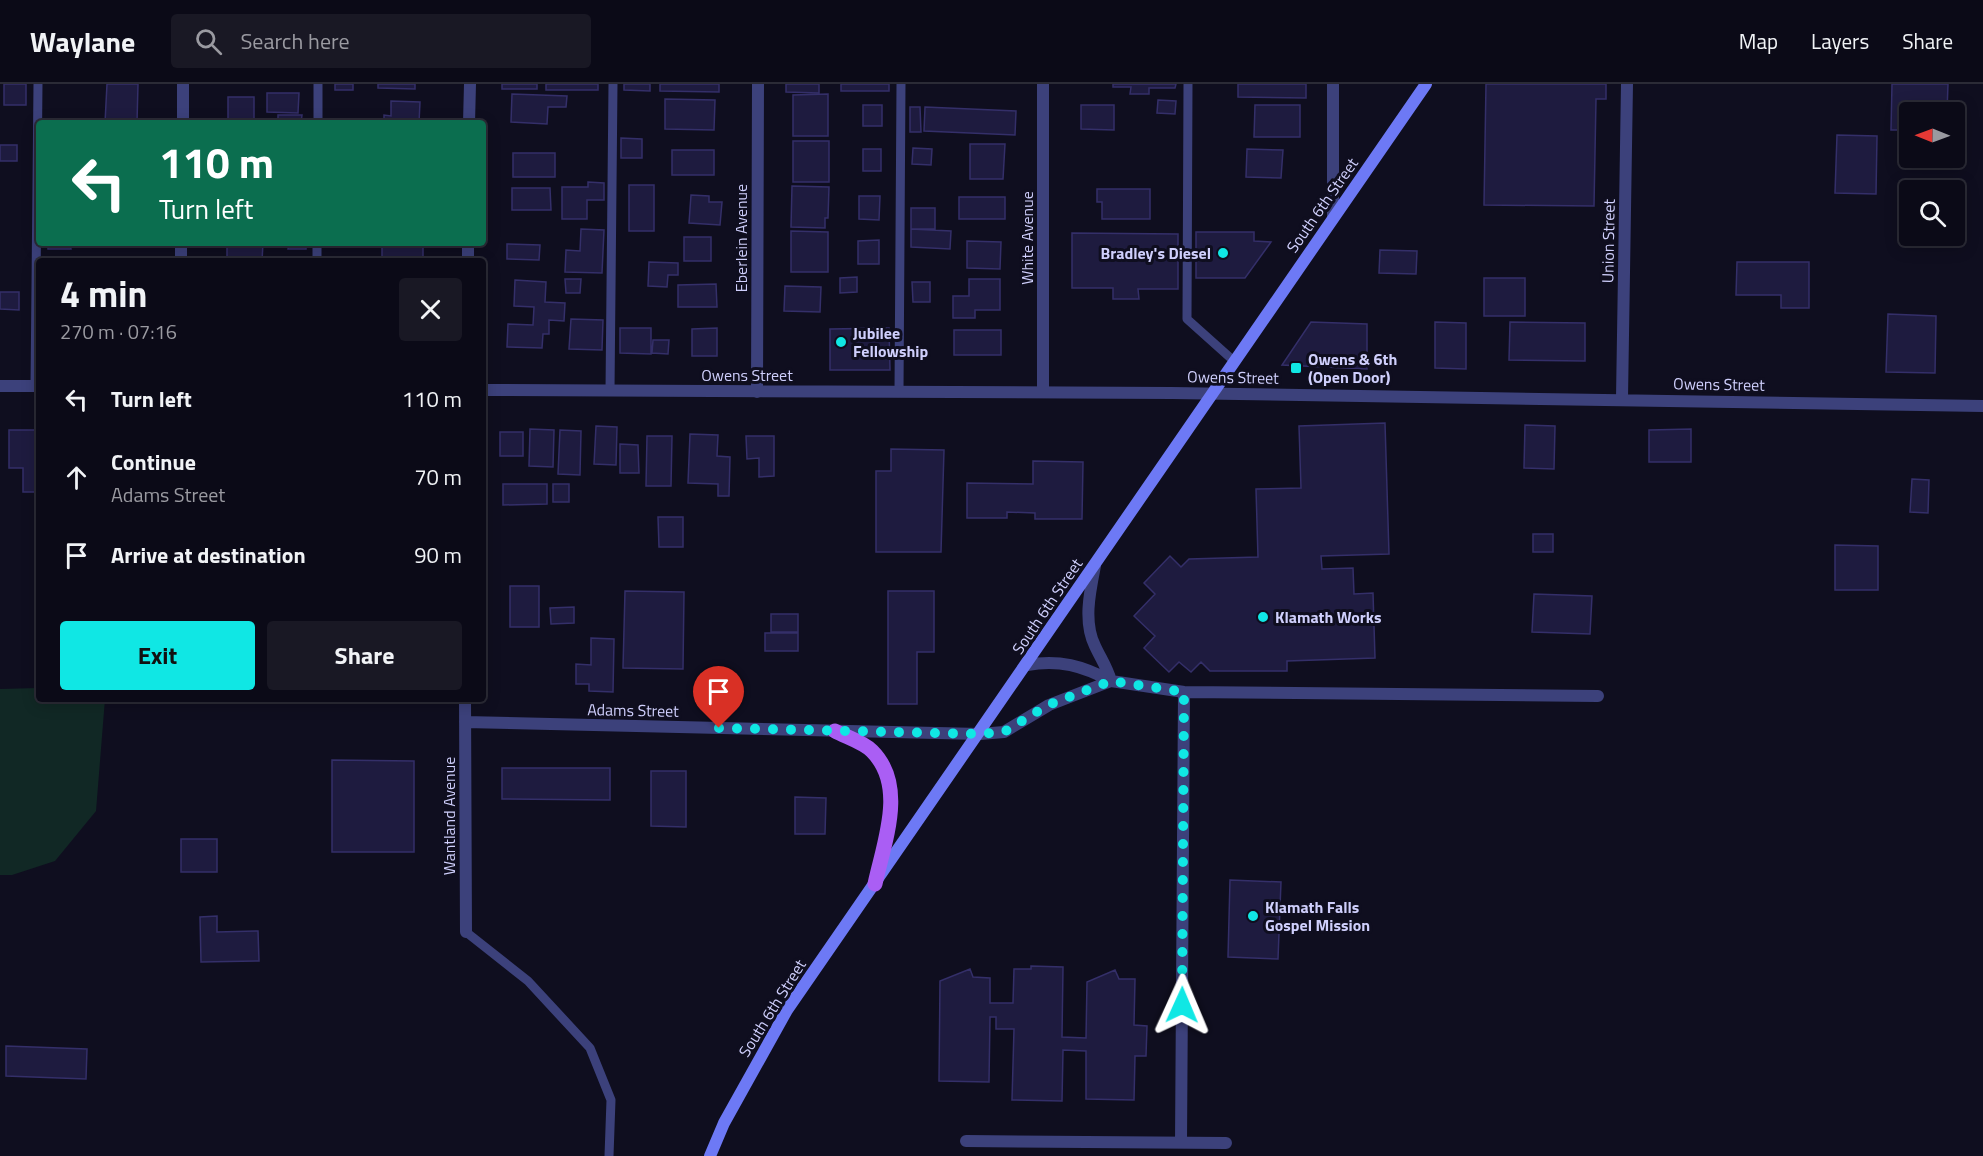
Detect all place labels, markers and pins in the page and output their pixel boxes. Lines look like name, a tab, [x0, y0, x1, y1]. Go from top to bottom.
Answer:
place label: Bradley's Diesel	[1101, 241, 1211, 265]
marker: Bradley's Diesel	[1216, 246, 1230, 260]
place label: Jubilee Fellowship	[853, 321, 928, 363]
marker: Jubilee Fellowship	[834, 335, 848, 349]
place label: Owens & 6th (Open Door)	[1308, 347, 1397, 389]
marker: Owens & 6th (Open Door)	[1289, 361, 1303, 375]
place label: Klamath Works	[1275, 605, 1382, 629]
marker: Klamath Works	[1256, 610, 1270, 624]
pin	[693, 666, 744, 728]
place label: Klamath Falls Gospel Mission	[1265, 895, 1370, 937]
marker: Klamath Falls Gospel Mission	[1246, 909, 1260, 923]

